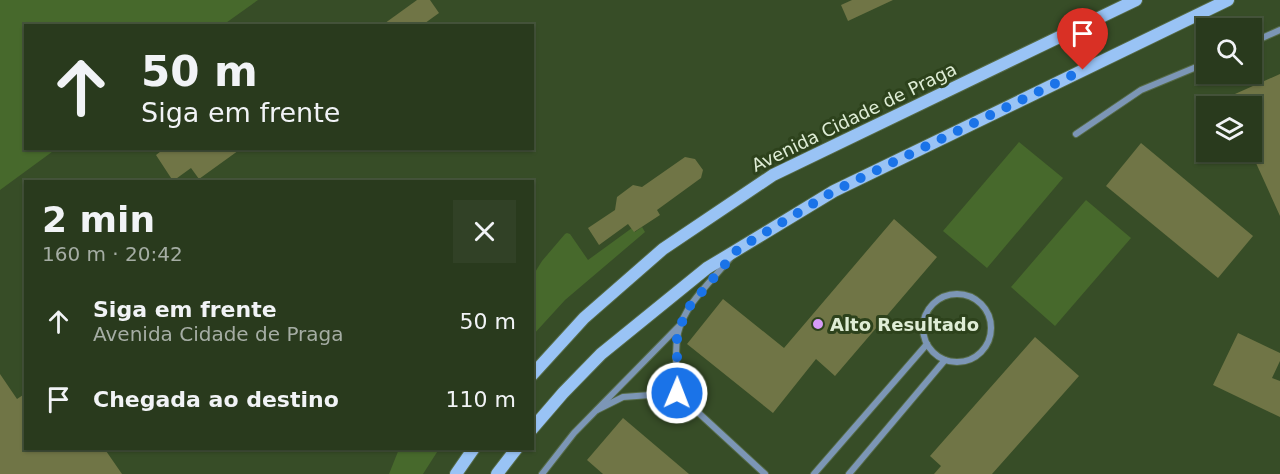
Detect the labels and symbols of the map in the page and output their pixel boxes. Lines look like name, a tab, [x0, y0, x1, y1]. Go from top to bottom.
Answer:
pin	[1057, 8, 1108, 70]
street label: Avenida Cidade de Praga	[748, 58, 960, 176]
place label: Alto Resultado	[830, 314, 979, 335]
marker: Alto Resultado	[811, 317, 825, 331]
position arrow	[645, 361, 709, 425]

